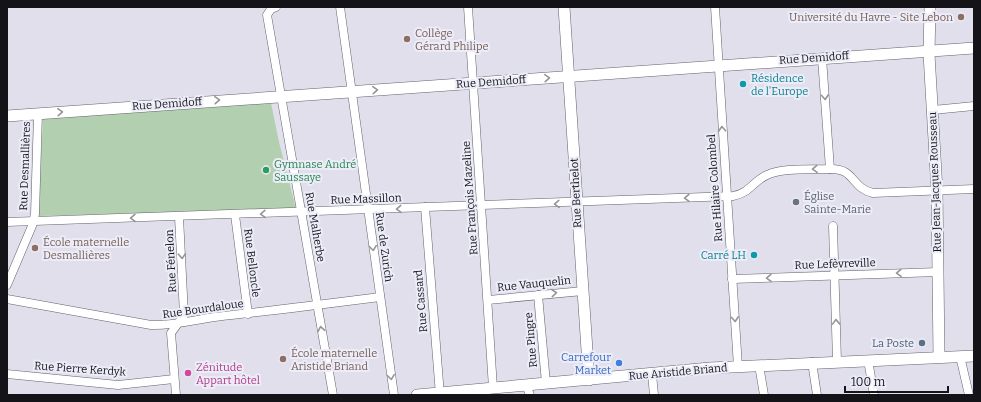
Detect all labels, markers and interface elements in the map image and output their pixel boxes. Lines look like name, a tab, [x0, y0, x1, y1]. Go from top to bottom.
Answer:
place label: Université du Havre - Site Lebon	[789, 11, 953, 24]
marker: Université du Havre - Site Lebon	[956, 12, 966, 22]
place label: Collège Gérard Philipe	[415, 27, 489, 53]
marker: Collège Gérard Philipe	[402, 34, 412, 44]
street label: Rue Demidoff	[779, 49, 851, 67]
place label: Résidence de l'Europe	[751, 72, 808, 98]
street label: Rue Demidoff	[456, 73, 528, 91]
one-way arrow	[544, 73, 550, 82]
marker: Résidence de l'Europe	[738, 79, 748, 89]
one-way arrow	[372, 85, 378, 94]
one-way arrow	[820, 94, 829, 100]
street label: Rue Demidoff	[132, 95, 204, 113]
one-way arrow	[214, 96, 220, 105]
one-way arrow	[57, 108, 63, 117]
street label: Rue Jean-Jacques Rousseau	[926, 111, 944, 253]
street label: Rue Desmallières	[17, 121, 33, 211]
one-way arrow	[718, 126, 726, 132]
street label: Rue Hilaire Colombel	[705, 134, 725, 242]
street label: Rue François Mazeline	[460, 140, 480, 256]
place label: Gymnase André Saussaye	[274, 158, 356, 184]
street label: Rue Berthelot	[568, 158, 584, 228]
marker: Gymnase André Saussaye	[261, 165, 271, 175]
one-way arrow	[812, 165, 818, 174]
place label: Église Sainte-Marie	[804, 189, 871, 216]
street label: Rue Malherbe	[302, 191, 328, 263]
street label: Rue Massillon	[330, 191, 402, 207]
one-way arrow	[684, 194, 690, 202]
marker: Église Sainte-Marie	[791, 197, 801, 207]
one-way arrow	[554, 199, 560, 208]
one-way arrow	[396, 204, 402, 213]
one-way arrow	[260, 210, 266, 218]
street label: Rue de Zurich	[373, 211, 395, 283]
one-way arrow	[130, 214, 136, 222]
street label: Rue Belloncle	[241, 228, 263, 298]
street label: Rue Fénelon	[163, 229, 179, 293]
place label: École maternelle Desmallières	[43, 235, 129, 262]
marker: École maternelle Desmallières	[30, 243, 40, 253]
one-way arrow	[368, 245, 377, 251]
place label: Carré LH	[701, 249, 746, 262]
marker: Carré LH	[749, 250, 759, 260]
one-way arrow	[177, 253, 186, 259]
street label: Rue Lefèvreville	[794, 256, 876, 272]
street label: Rue Cassard	[412, 269, 430, 333]
one-way arrow	[896, 269, 902, 277]
one-way arrow	[766, 273, 772, 282]
street label: Rue Vauquelin	[496, 274, 572, 294]
one-way arrow	[551, 289, 557, 298]
street label: Rue Bourdaloue	[162, 297, 244, 321]
street label: Rue Pingre	[522, 312, 540, 368]
one-way arrow	[730, 316, 739, 322]
one-way arrow	[831, 319, 840, 325]
one-way arrow	[318, 326, 326, 332]
place label: La Poste	[872, 337, 914, 350]
marker: La Poste	[917, 338, 927, 348]
place label: École maternelle Aristide Briand	[291, 346, 377, 373]
place label: Carrefour Market	[561, 351, 611, 377]
marker: École maternelle Aristide Briand	[278, 354, 288, 364]
marker: Carrefour Market	[614, 358, 624, 368]
street label: Rue Pierre Kerdyk	[34, 359, 127, 379]
place label: Zénitude Appart hôtel	[196, 361, 260, 387]
street label: Rue Aristide Briand	[628, 361, 728, 383]
marker: Zénitude Appart hôtel	[183, 368, 193, 378]
scale bar	[845, 368, 948, 394]
one-way arrow	[386, 374, 395, 380]
text: 100 m	[851, 375, 886, 389]

